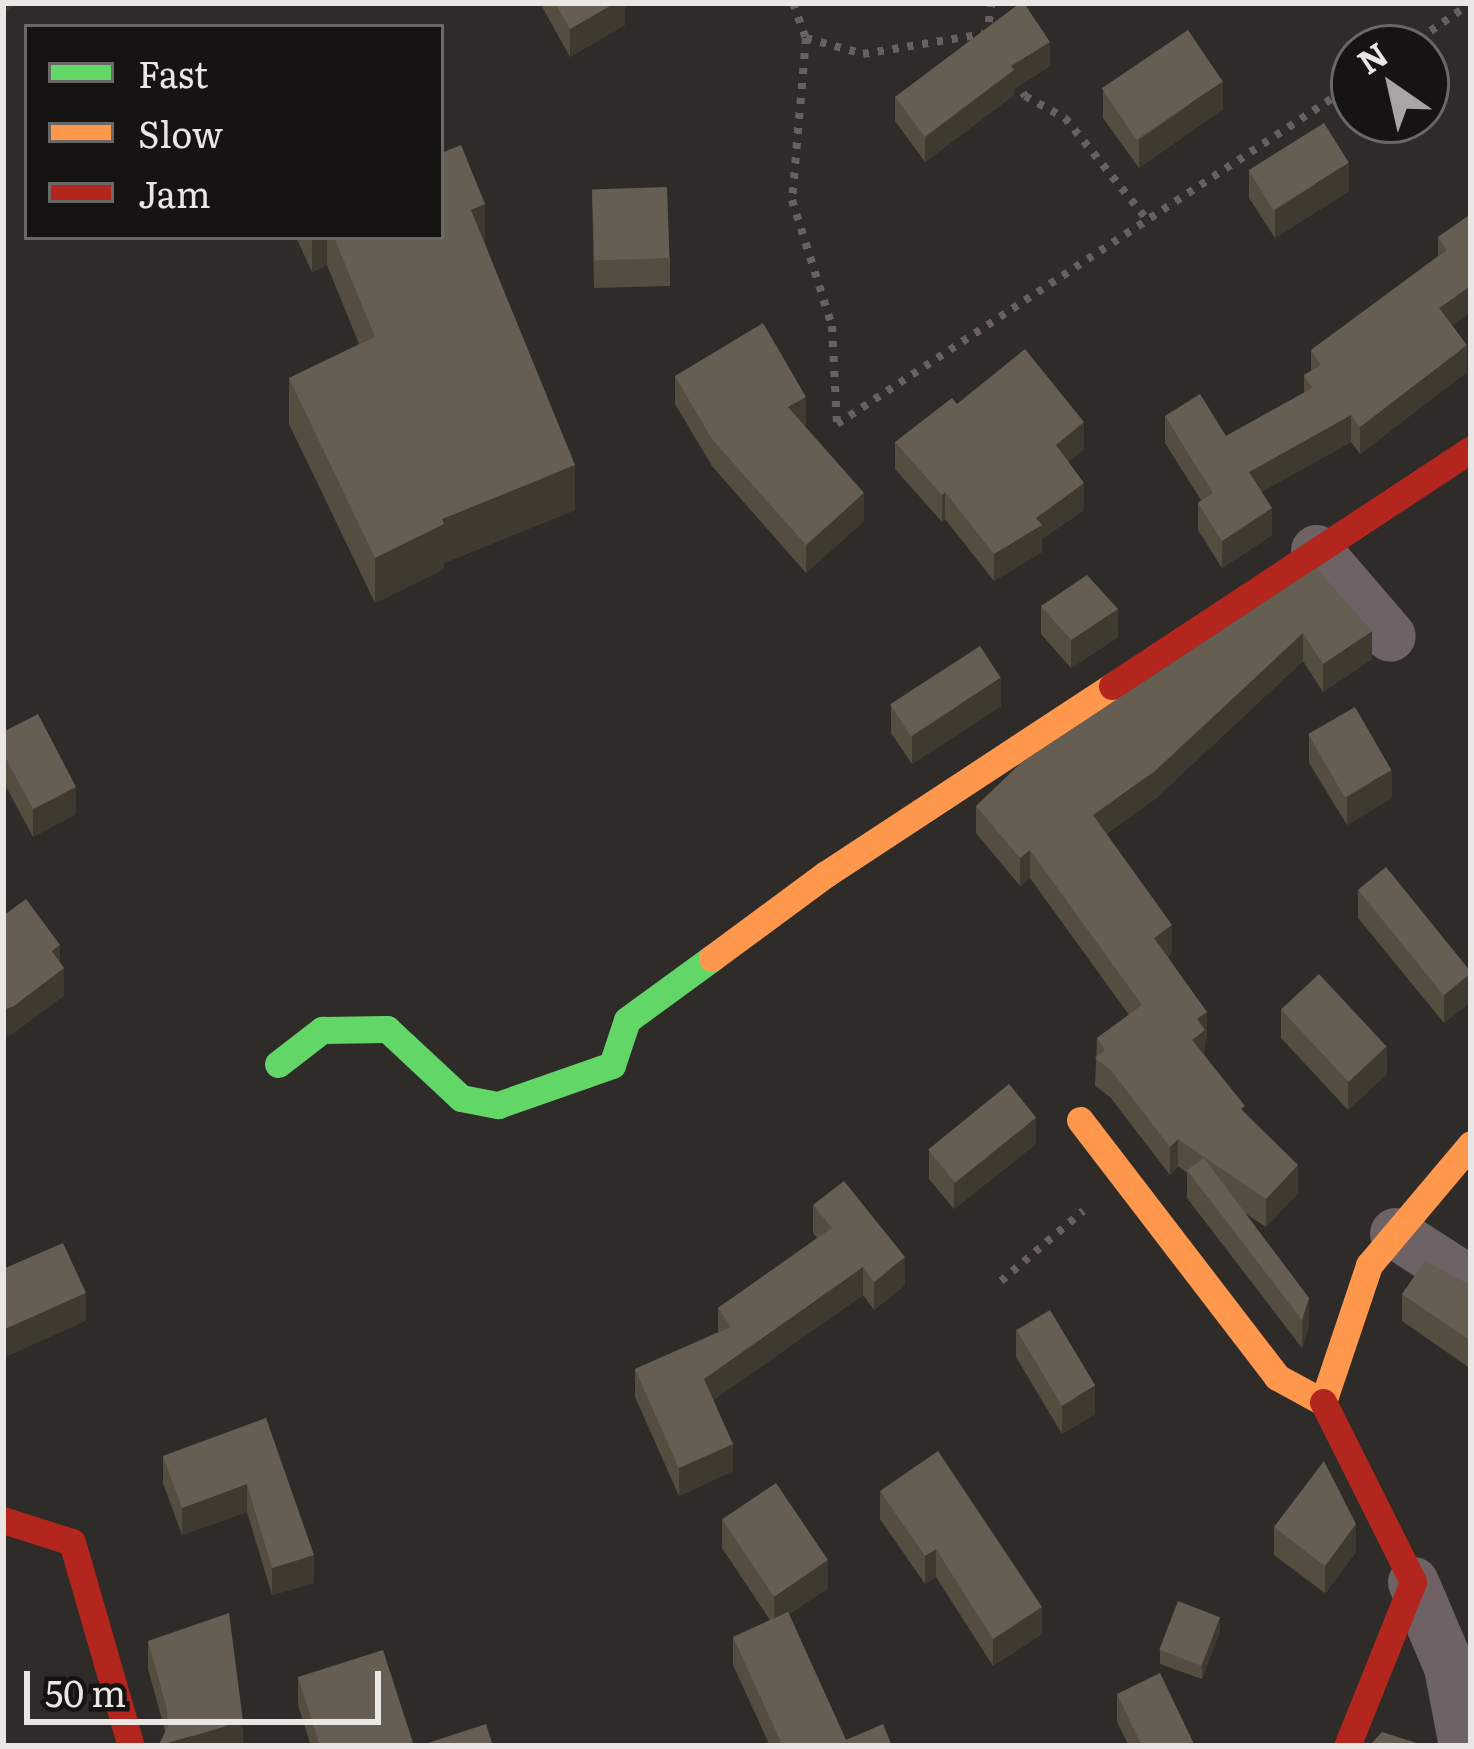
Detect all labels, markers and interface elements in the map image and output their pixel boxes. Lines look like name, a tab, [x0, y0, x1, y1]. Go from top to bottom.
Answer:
legend	[24, 24, 444, 240]
north arrow	[1330, 24, 1450, 144]
text: N	[1346, 28, 1396, 84]
text: Fast	[138, 46, 208, 99]
text: Slow	[138, 106, 223, 159]
text: Jam	[138, 166, 211, 219]
scale bar	[30, 1647, 387, 1721]
text: 50 m	[45, 1665, 126, 1718]

